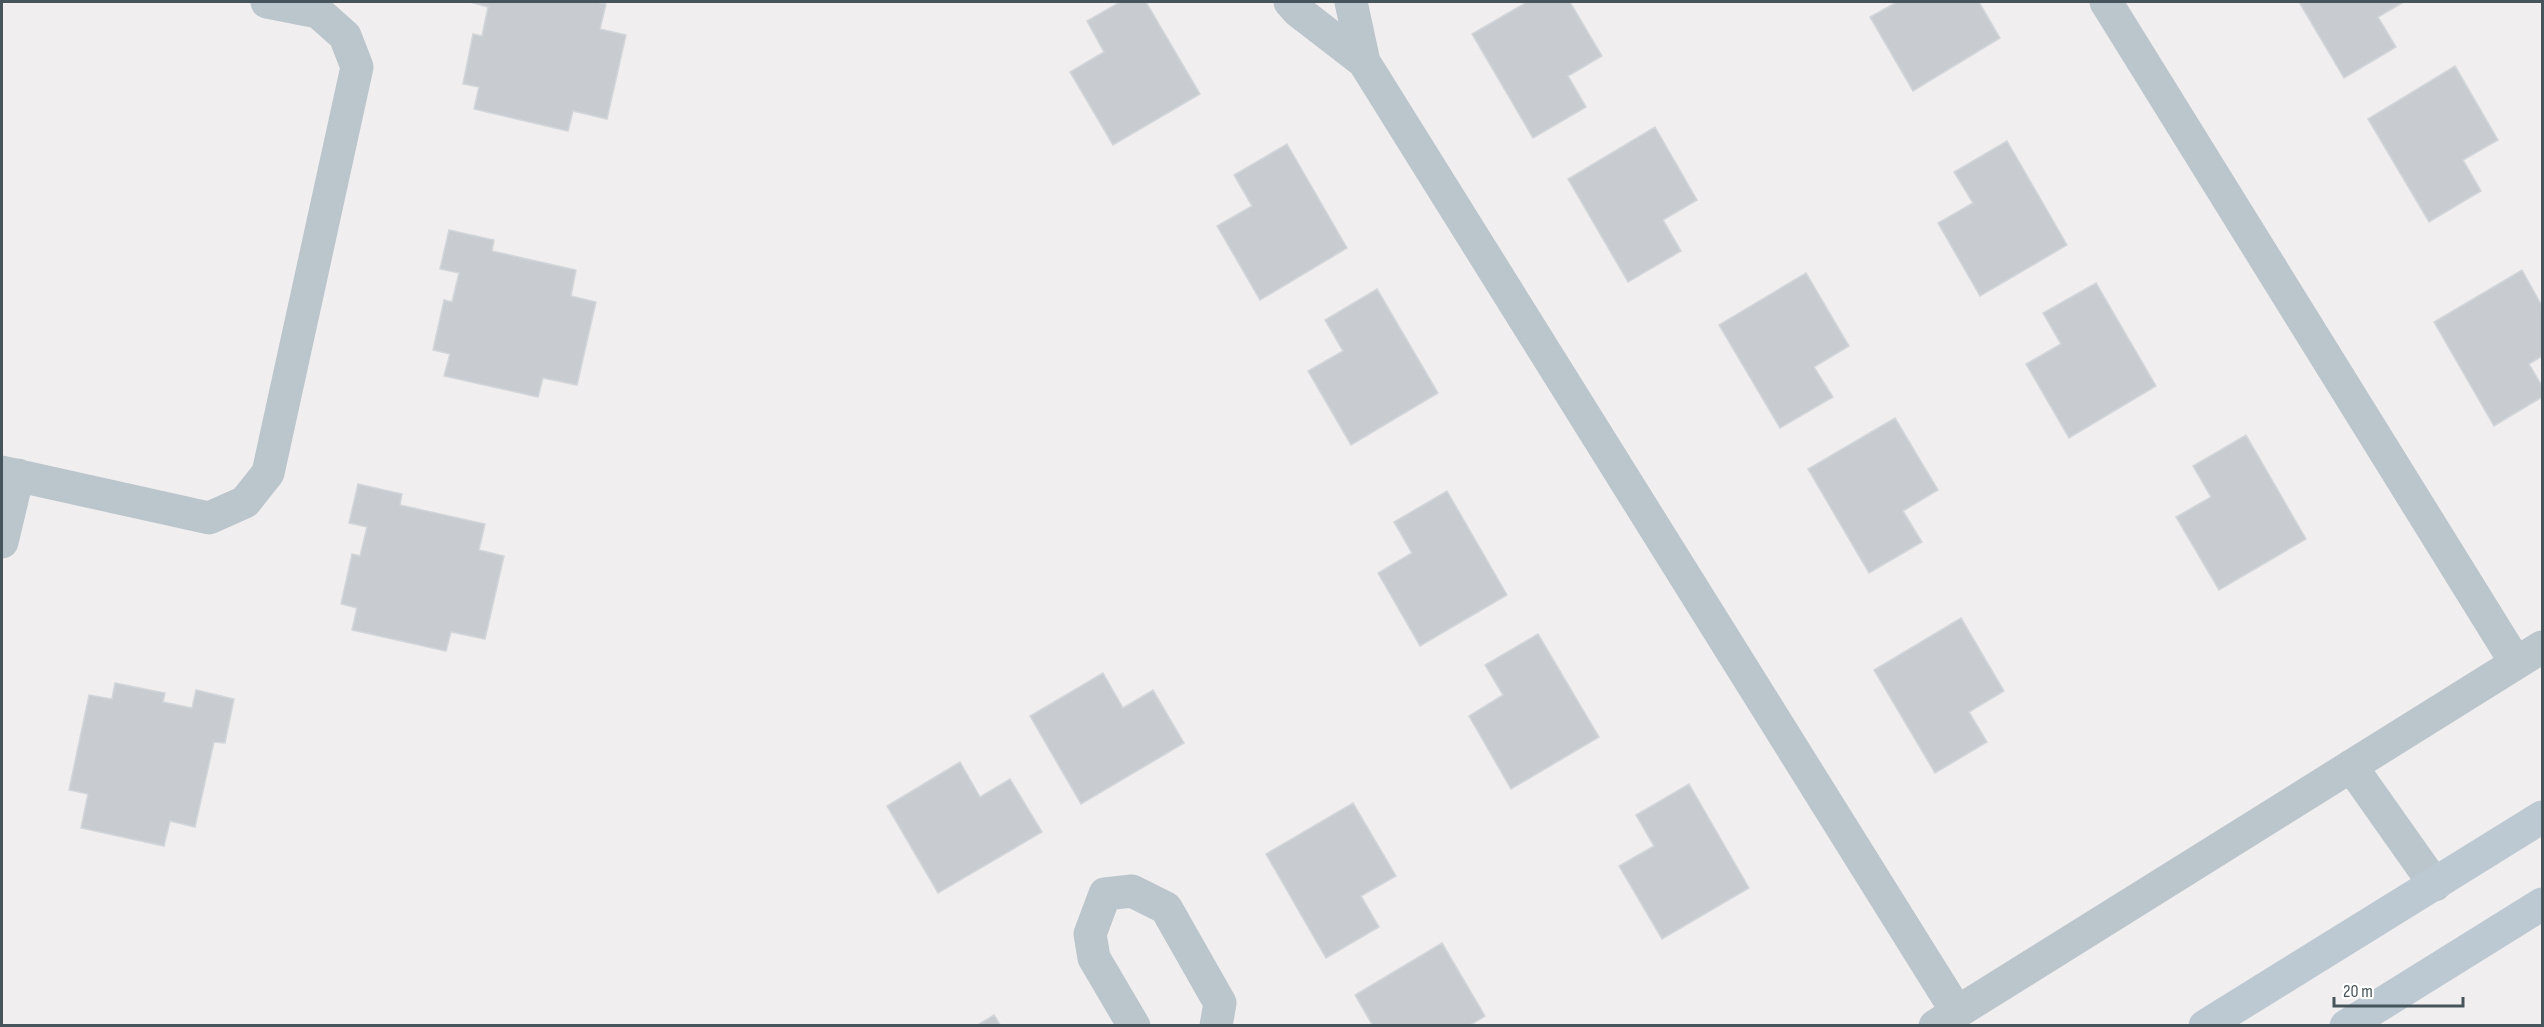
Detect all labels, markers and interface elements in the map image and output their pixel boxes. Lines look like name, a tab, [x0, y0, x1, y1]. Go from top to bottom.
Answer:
scale bar	[2334, 970, 2463, 1008]
text: 20 m	[2343, 981, 2373, 1002]

